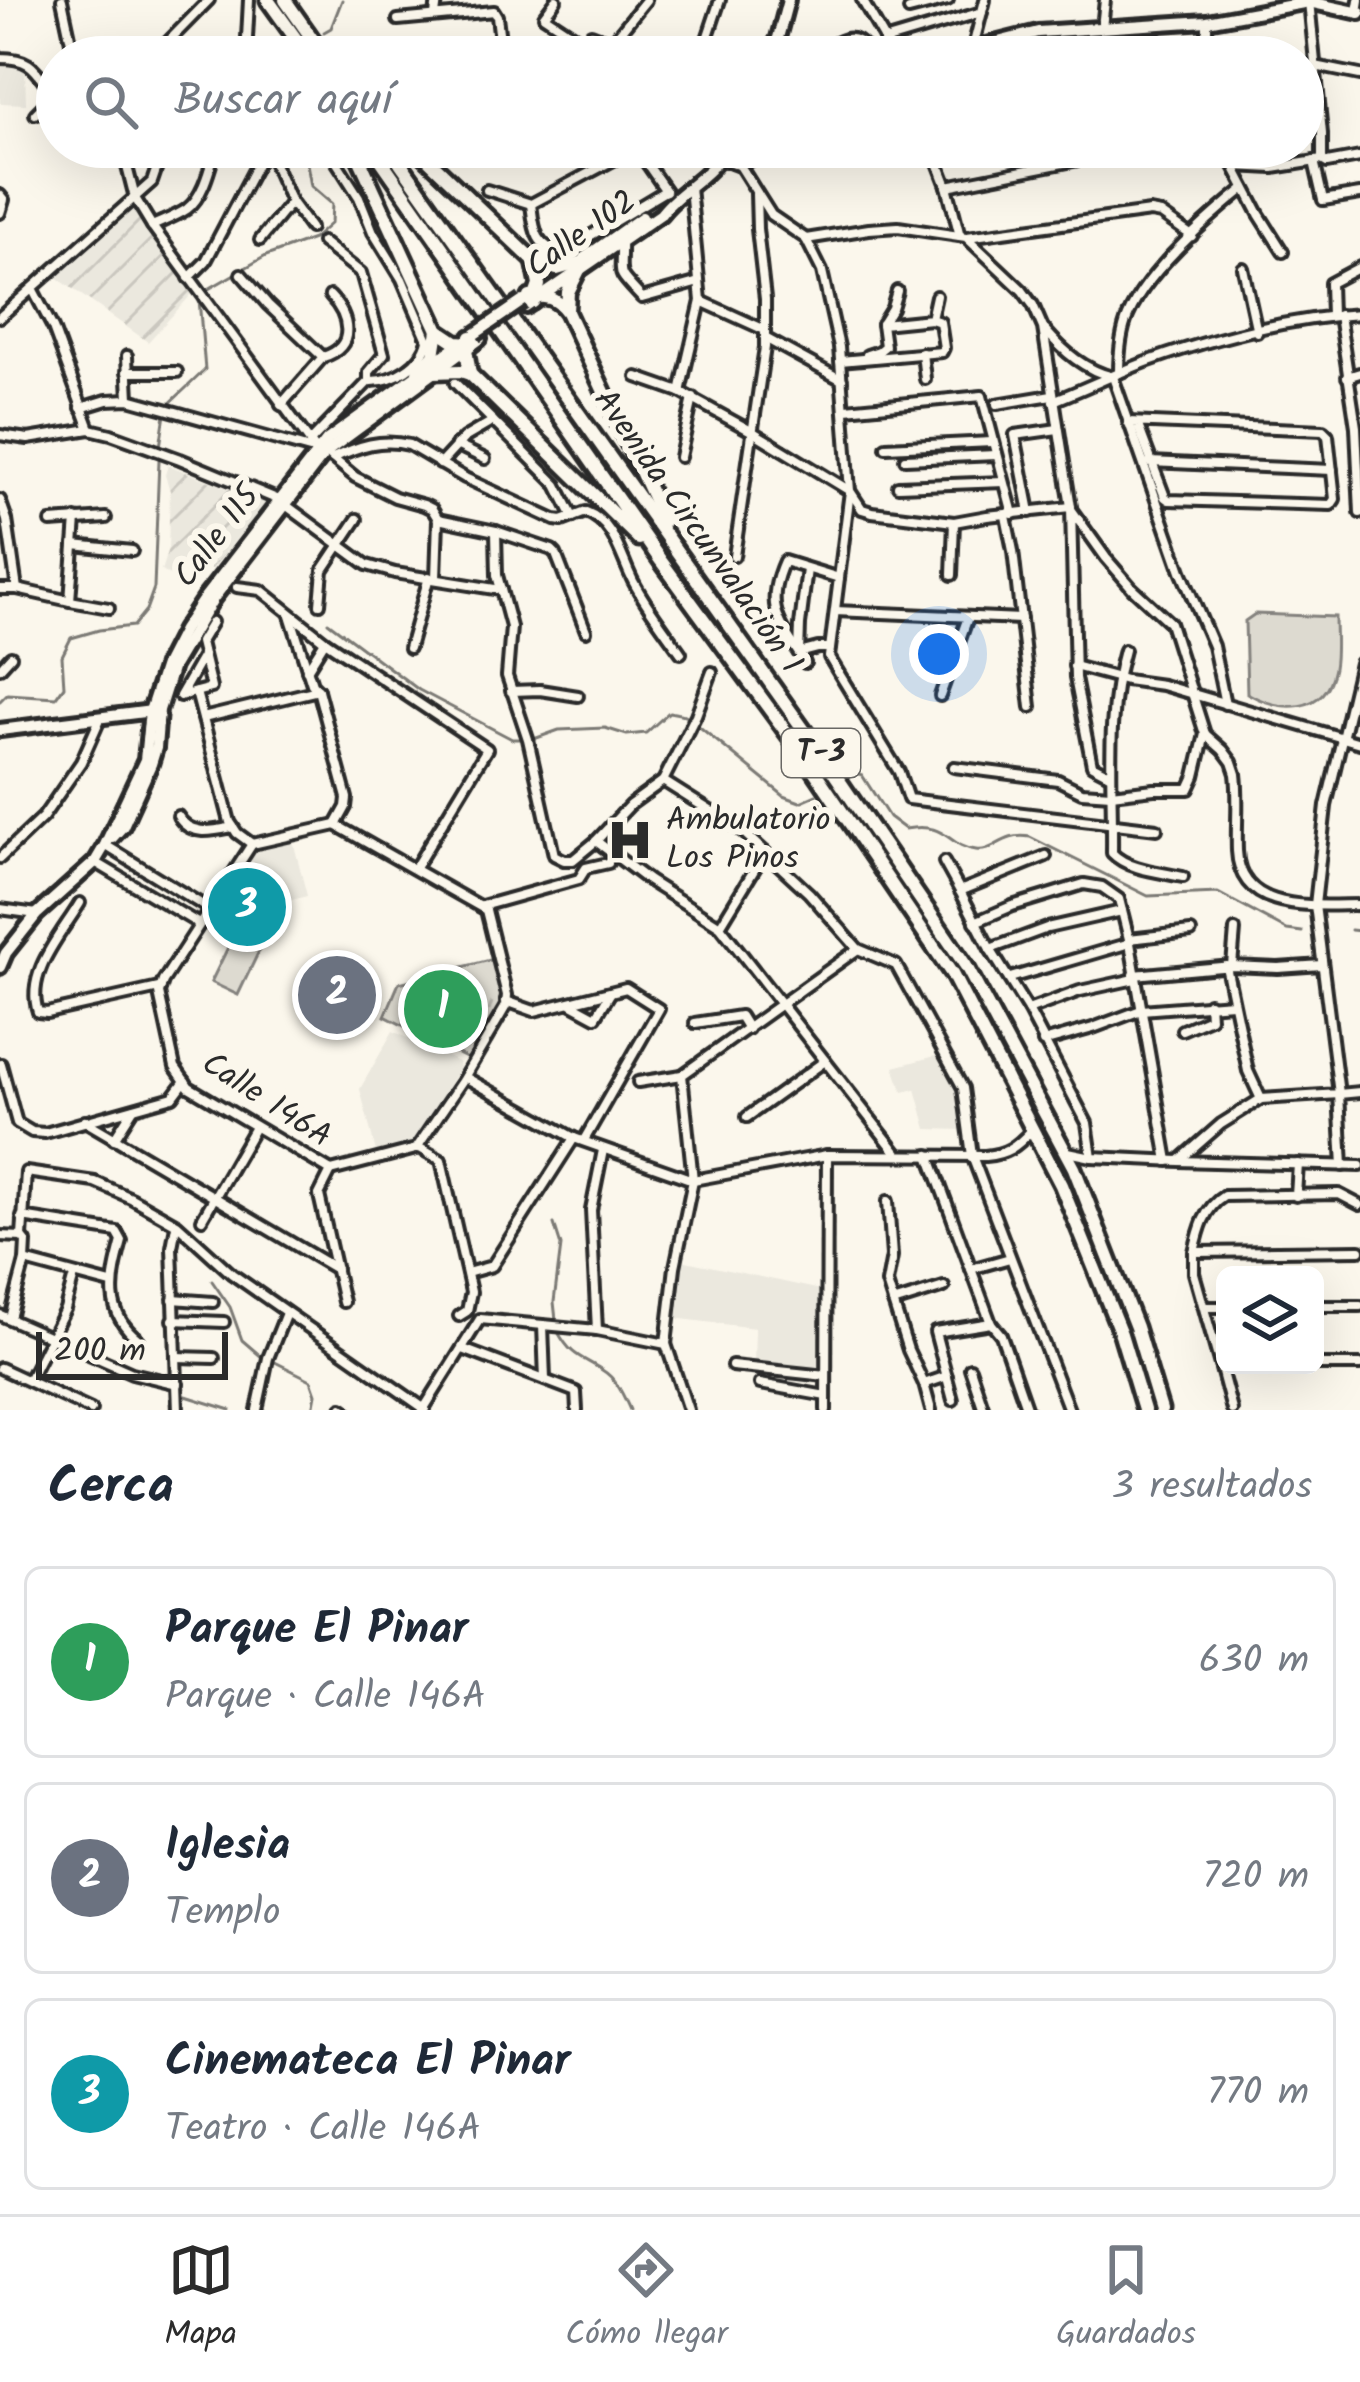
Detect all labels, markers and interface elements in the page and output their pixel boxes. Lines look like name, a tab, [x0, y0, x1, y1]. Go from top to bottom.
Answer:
search box	[36, 36, 1324, 168]
text: Buscar aquí	[174, 66, 392, 138]
icon: search	[78, 69, 144, 135]
street label: Calle 102	[515, 177, 649, 293]
street label: Avenida Circunvalación 1	[578, 378, 816, 686]
street label: Calle 115	[161, 472, 276, 600]
your location	[909, 624, 969, 684]
road number: T-3	[782, 729, 860, 777]
place label: Ambulatorio Los Pinos	[666, 795, 831, 886]
hospital icon: Ambulatorio Los Pinos	[605, 815, 655, 865]
pin: 3	[208, 862, 286, 952]
pin: 2	[298, 950, 376, 1040]
pin: 1	[404, 964, 482, 1054]
street label: Calle 146A	[190, 1039, 342, 1163]
map controls	[1216, 1266, 1324, 1374]
button: layers	[1216, 1266, 1324, 1374]
scale bar	[36, 1326, 228, 1379]
text: 200 m	[54, 1326, 146, 1379]
text: Cerca	[48, 1448, 174, 1529]
text: 3 resultados	[1112, 1457, 1312, 1519]
text: Parque El Pinar	[165, 1595, 468, 1667]
text: 1	[84, 1631, 96, 1693]
text: 630 m	[1199, 1631, 1309, 1693]
text: Parque · Calle 146A	[165, 1667, 486, 1729]
text: Iglesia	[165, 1811, 290, 1883]
text: 2	[79, 1847, 101, 1909]
text: 720 m	[1202, 1847, 1309, 1909]
text: Templo	[165, 1883, 280, 1945]
text: Cinemateca El Pinar	[165, 2027, 570, 2099]
text: 3	[79, 2063, 101, 2125]
text: 770 m	[1207, 2063, 1309, 2125]
text: Teatro · Calle 146A	[165, 2099, 481, 2161]
tab: Mapa	[164, 2237, 237, 2362]
tab: Cómo llegar	[565, 2237, 728, 2362]
tab: Guardados	[1056, 2237, 1196, 2362]

